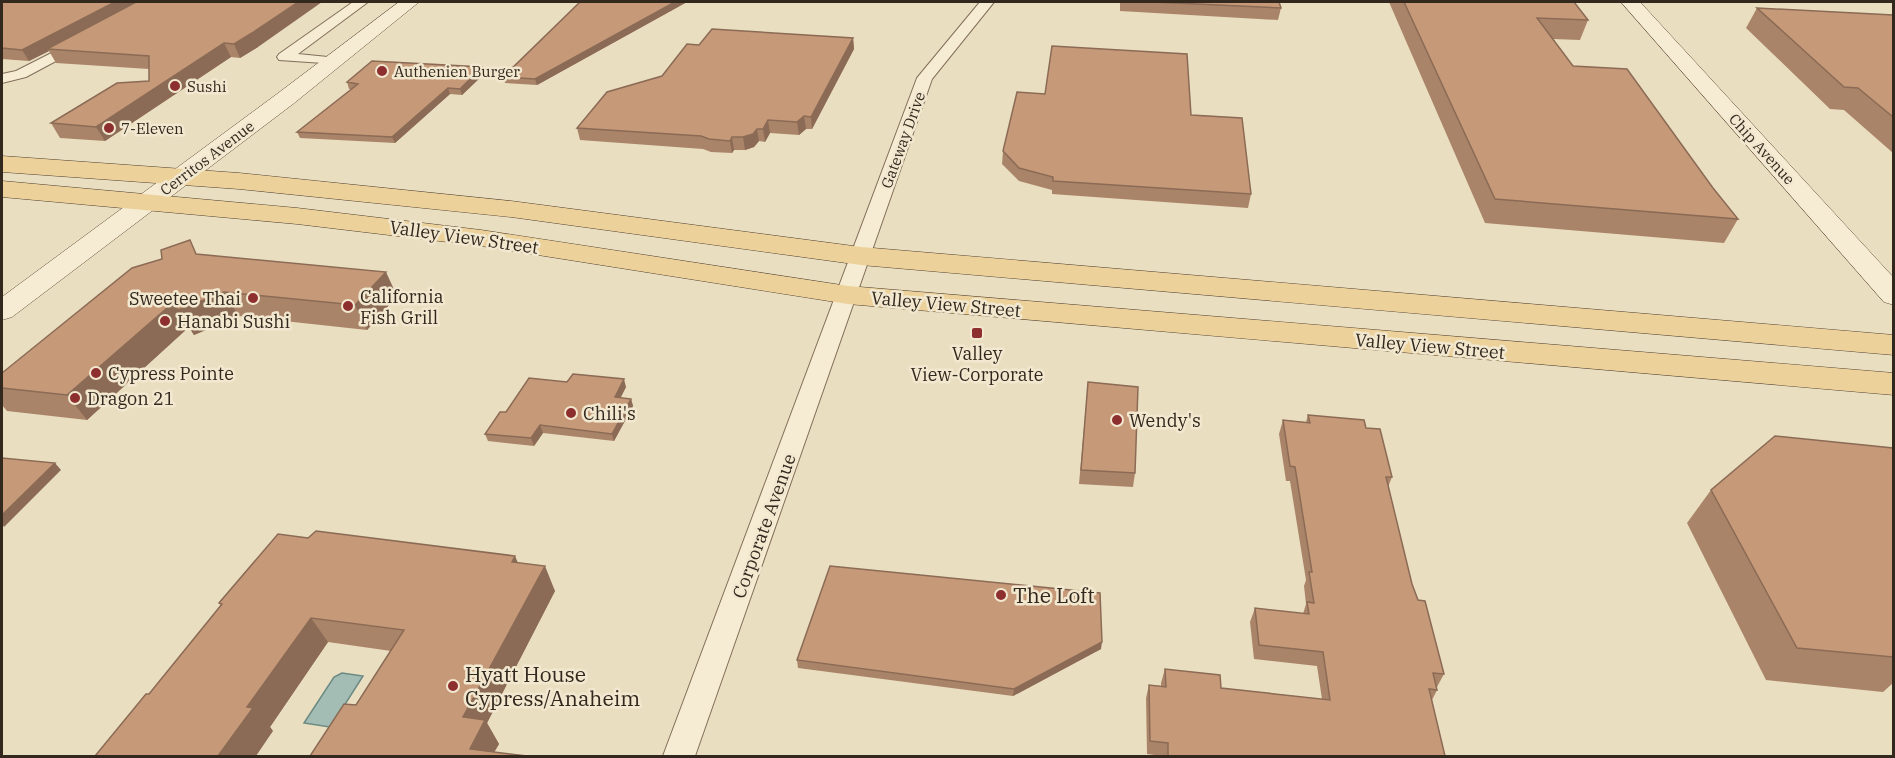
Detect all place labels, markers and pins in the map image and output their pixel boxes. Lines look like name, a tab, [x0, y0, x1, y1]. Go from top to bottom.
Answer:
place label: Authenien Burger	[394, 62, 520, 81]
marker: Authenien Burger	[375, 64, 389, 78]
place label: Sushi	[187, 77, 227, 96]
marker: Sushi	[168, 79, 182, 93]
place label: 7-Eleven	[121, 119, 184, 138]
marker: 7-Eleven	[102, 121, 116, 135]
place label: California Fish Grill	[360, 285, 444, 329]
place label: Sweetee Thai	[129, 287, 241, 310]
marker: Sweetee Thai	[246, 291, 260, 305]
marker: California Fish Grill	[341, 299, 355, 313]
place label: Hanabi Sushi	[177, 310, 290, 333]
marker: Hanabi Sushi	[158, 314, 172, 328]
marker: Valley View-Corporate	[970, 326, 984, 340]
place label: Valley View-Corporate	[911, 342, 1043, 386]
place label: Cypress Pointe	[108, 362, 234, 385]
marker: Cypress Pointe	[89, 366, 103, 380]
place label: Dragon 21	[87, 387, 175, 410]
marker: Dragon 21	[68, 391, 82, 405]
place label: Chili's	[583, 402, 636, 425]
marker: Chili's	[564, 406, 578, 420]
place label: Wendy's	[1129, 409, 1201, 432]
marker: Wendy's	[1110, 413, 1124, 427]
place label: The Loft	[1013, 581, 1095, 609]
marker: The Loft	[994, 588, 1008, 602]
place label: Hyatt House Cypress/Anaheim	[465, 660, 640, 712]
marker: Hyatt House Cypress/Anaheim	[446, 679, 460, 693]

